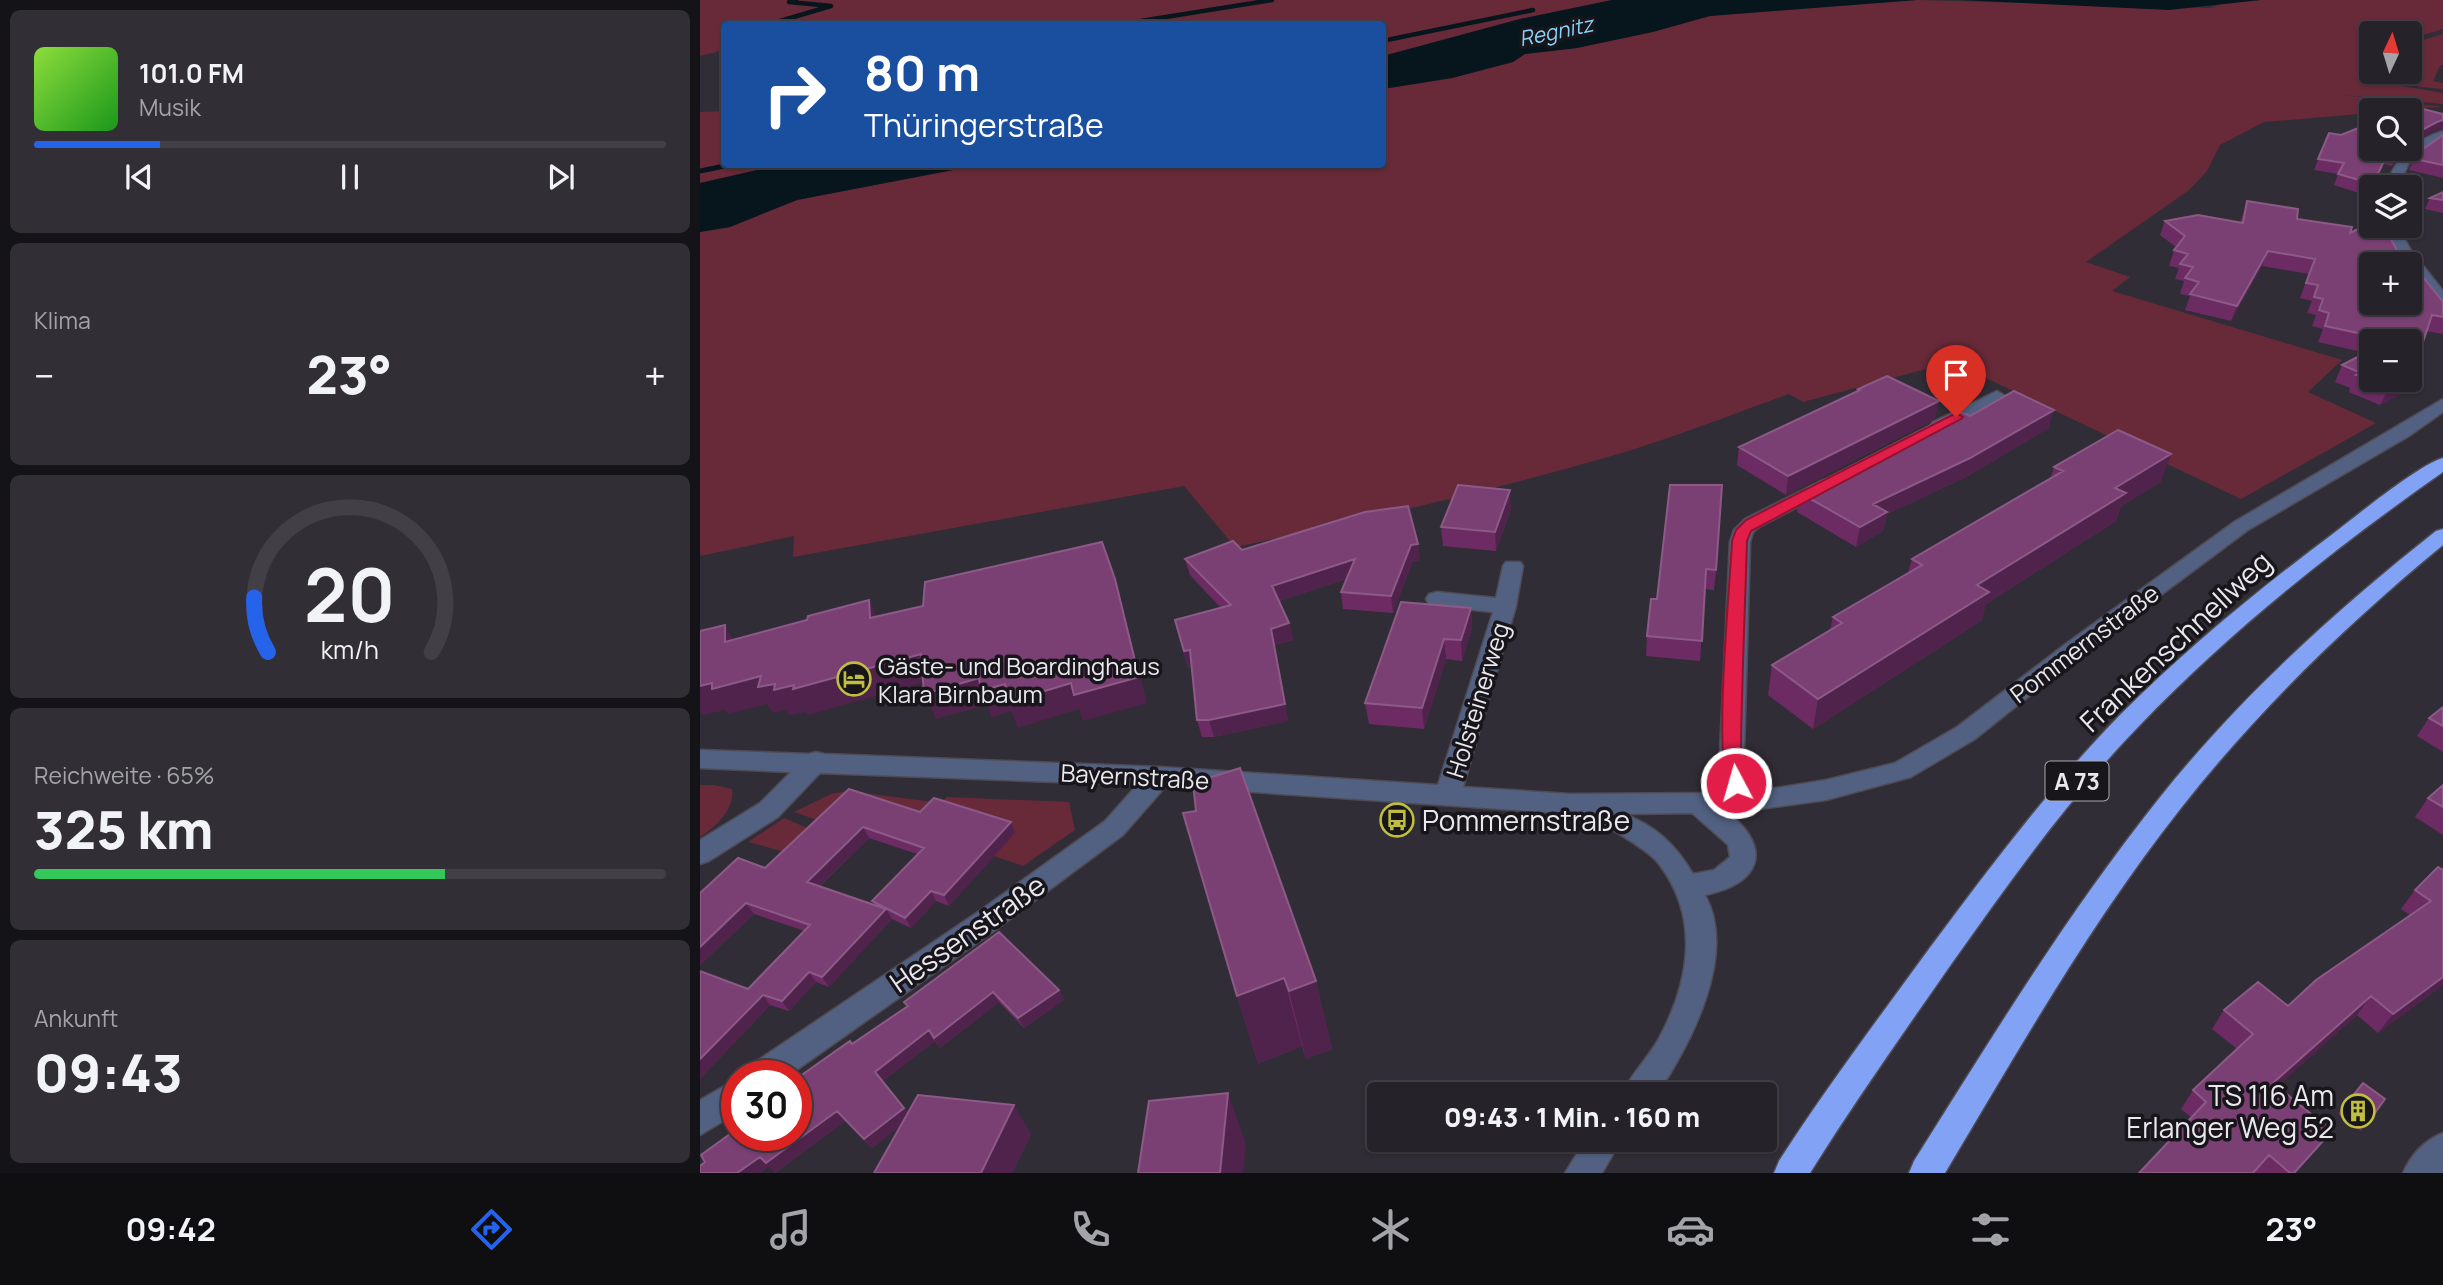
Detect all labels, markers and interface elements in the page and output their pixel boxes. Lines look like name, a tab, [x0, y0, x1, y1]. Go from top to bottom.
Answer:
water label: Regnitz	[1516, 9, 1598, 52]
north arrow	[2359, 21, 2422, 84]
map controls	[2359, 21, 2422, 392]
text: 80 m	[864, 39, 980, 106]
icon: right	[749, 49, 840, 140]
text: 101.0 FM	[139, 55, 244, 91]
text: Musik	[139, 91, 201, 123]
button: search	[2359, 98, 2422, 161]
text: Thüringerstraße	[864, 103, 1104, 147]
icon: previous	[120, 158, 158, 196]
icon: pause	[331, 158, 369, 196]
icon: next	[542, 158, 580, 196]
button: layers	[2359, 175, 2422, 238]
button: +	[2359, 252, 2422, 315]
text: Klima	[34, 304, 91, 336]
button: −	[2359, 329, 2422, 392]
text: 23°	[307, 339, 392, 410]
pin	[1926, 345, 1986, 417]
text: −	[34, 349, 55, 401]
text: +	[644, 349, 666, 401]
icon: arrive	[1937, 356, 1975, 394]
street label: Frankenschnellweg	[2071, 542, 2279, 740]
text: 20	[304, 545, 396, 645]
street label: Pommernstraße	[2003, 576, 2165, 710]
street label: Holsteinerweg	[1438, 618, 1516, 782]
text: km/h	[321, 632, 379, 667]
place label: Gäste- und Boardinghaus Klara Birnbaum	[878, 649, 1160, 710]
hotel icon: Gäste- und Boardinghaus Klara Birnbaum	[835, 660, 873, 698]
position arrow	[1699, 746, 1773, 820]
street label: Bayernstraße	[1060, 756, 1210, 796]
text: Reichweite · 65%	[34, 759, 215, 791]
road number: A 73	[2046, 762, 2108, 800]
text: 325 km	[34, 794, 214, 865]
bus stop icon: Pommernstraße	[1378, 801, 1416, 839]
place label: Pommernstraße	[1422, 801, 1630, 839]
street label: Hessenstraße	[882, 865, 1052, 1001]
text: Ankunft	[34, 1002, 118, 1034]
text: 09:43	[34, 1037, 183, 1108]
speed limit sign: 30	[721, 1060, 812, 1151]
place label: TS 116 Am Erlanger Weg 52	[2126, 1076, 2334, 1146]
building icon: TS 116 Am Erlanger Weg 52	[2339, 1092, 2377, 1130]
text: 09:43 · 1 Min. · 160 m	[1444, 1099, 1700, 1135]
icon: directions	[467, 1205, 516, 1254]
icon: music	[766, 1205, 815, 1254]
icon: phone	[1066, 1205, 1115, 1254]
icon: climate	[1366, 1205, 1415, 1254]
icon: car	[1666, 1205, 1715, 1254]
icon: filters	[1966, 1205, 2015, 1254]
text: 09:42	[125, 1207, 216, 1251]
text: 23°	[2265, 1207, 2317, 1251]

